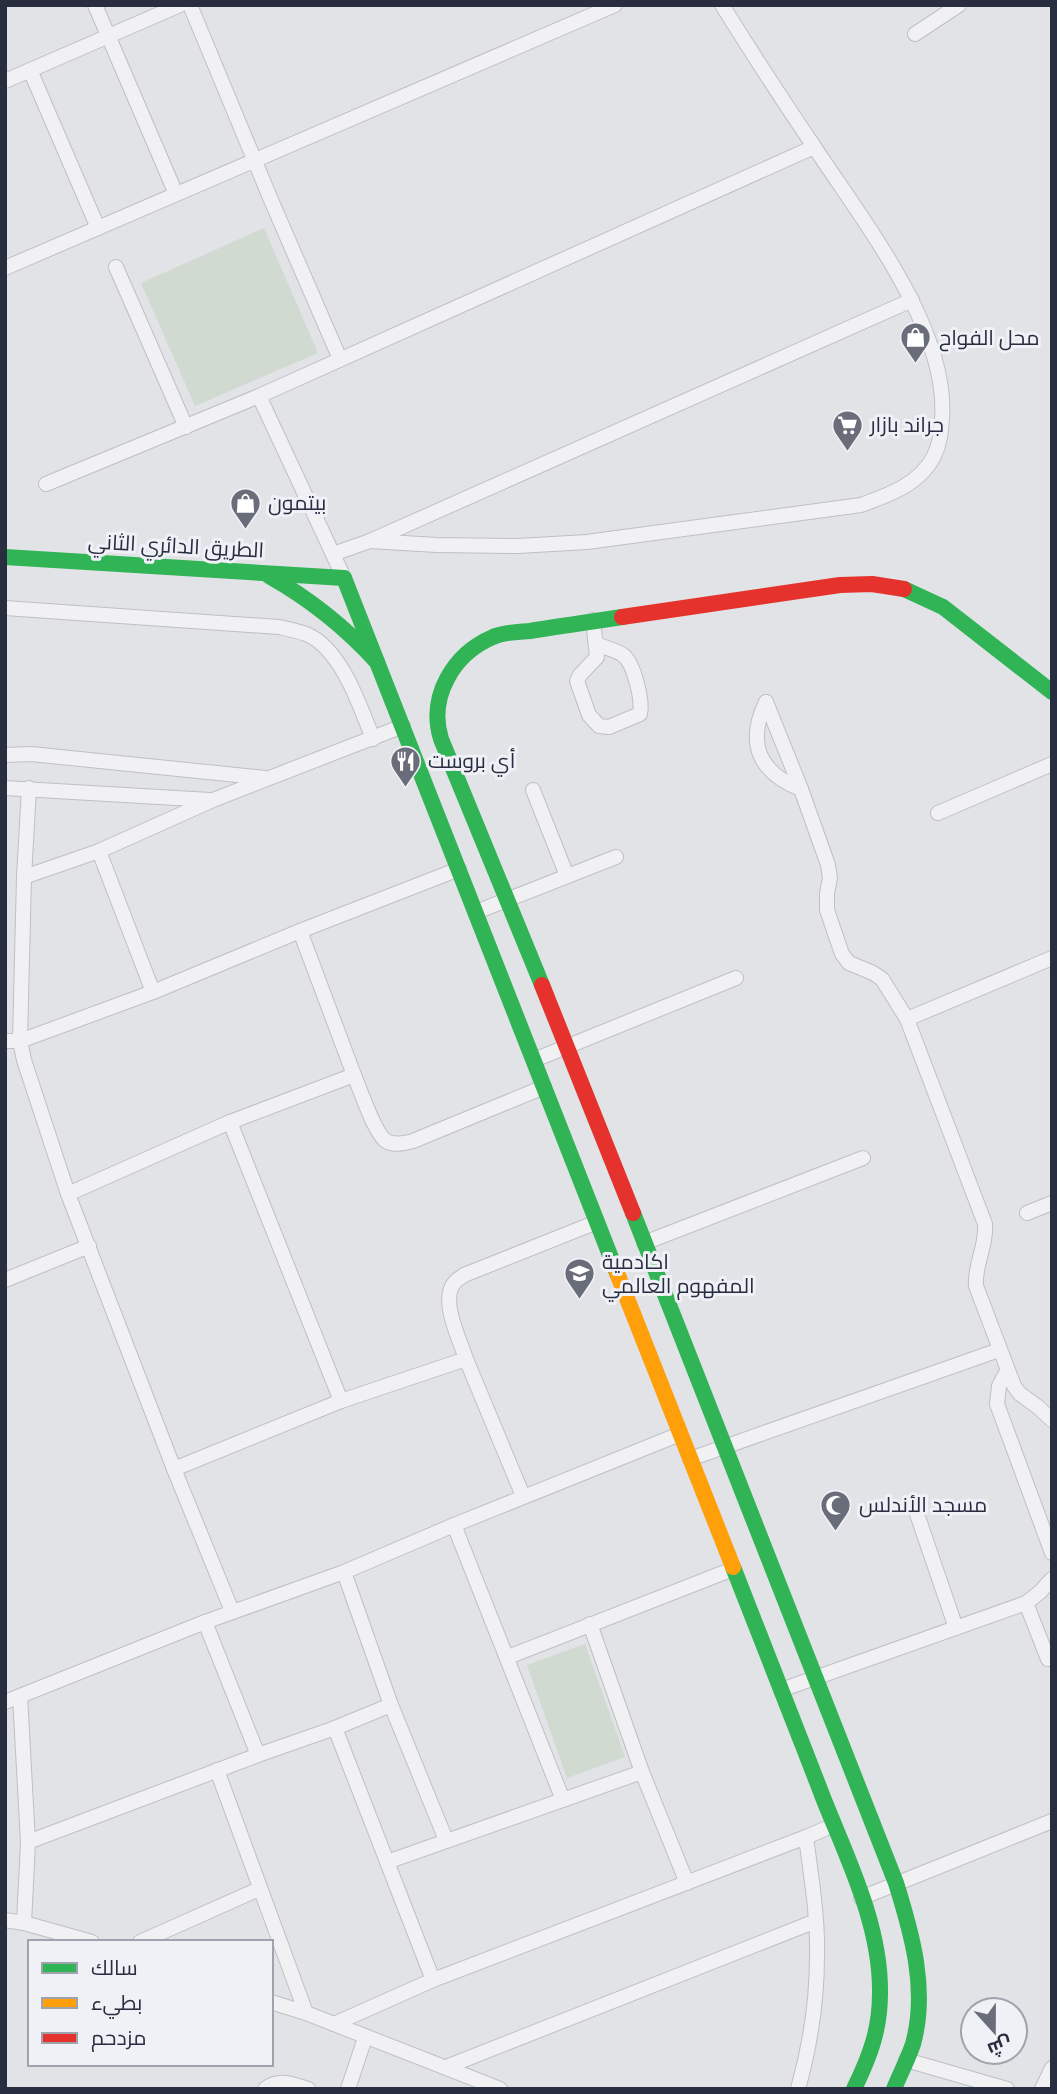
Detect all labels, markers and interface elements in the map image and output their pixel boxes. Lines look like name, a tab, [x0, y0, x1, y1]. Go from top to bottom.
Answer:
shop icon: محل الفواح	[899, 321, 933, 365]
place label: محل الفواح	[939, 325, 1040, 352]
supermarket icon: جراند بازار	[830, 408, 864, 452]
place label: جراند بازار	[869, 412, 944, 438]
shop icon: بيتمون	[228, 486, 262, 530]
place label: بيتمون	[268, 490, 326, 516]
street label: الطريق الدائري الثاني	[87, 528, 265, 567]
restaurant icon: أي بروست	[388, 744, 422, 788]
place label: أي بروست	[428, 748, 515, 777]
place label: اكادمية المفهوم العالمي	[602, 1249, 755, 1302]
school or university icon: اكادمية المفهوم العالمي	[562, 1257, 596, 1301]
mosque icon: مسجد الأندلس	[819, 1488, 853, 1532]
place label: مسجد الأندلس	[859, 1492, 987, 1518]
legend	[28, 1940, 273, 2066]
text: سالك	[91, 1955, 138, 1981]
text: بطيء	[91, 1990, 142, 2019]
north arrow	[959, 1996, 1029, 2066]
text: مزدحم	[91, 2025, 146, 2052]
text: ش	[984, 2031, 1015, 2062]

